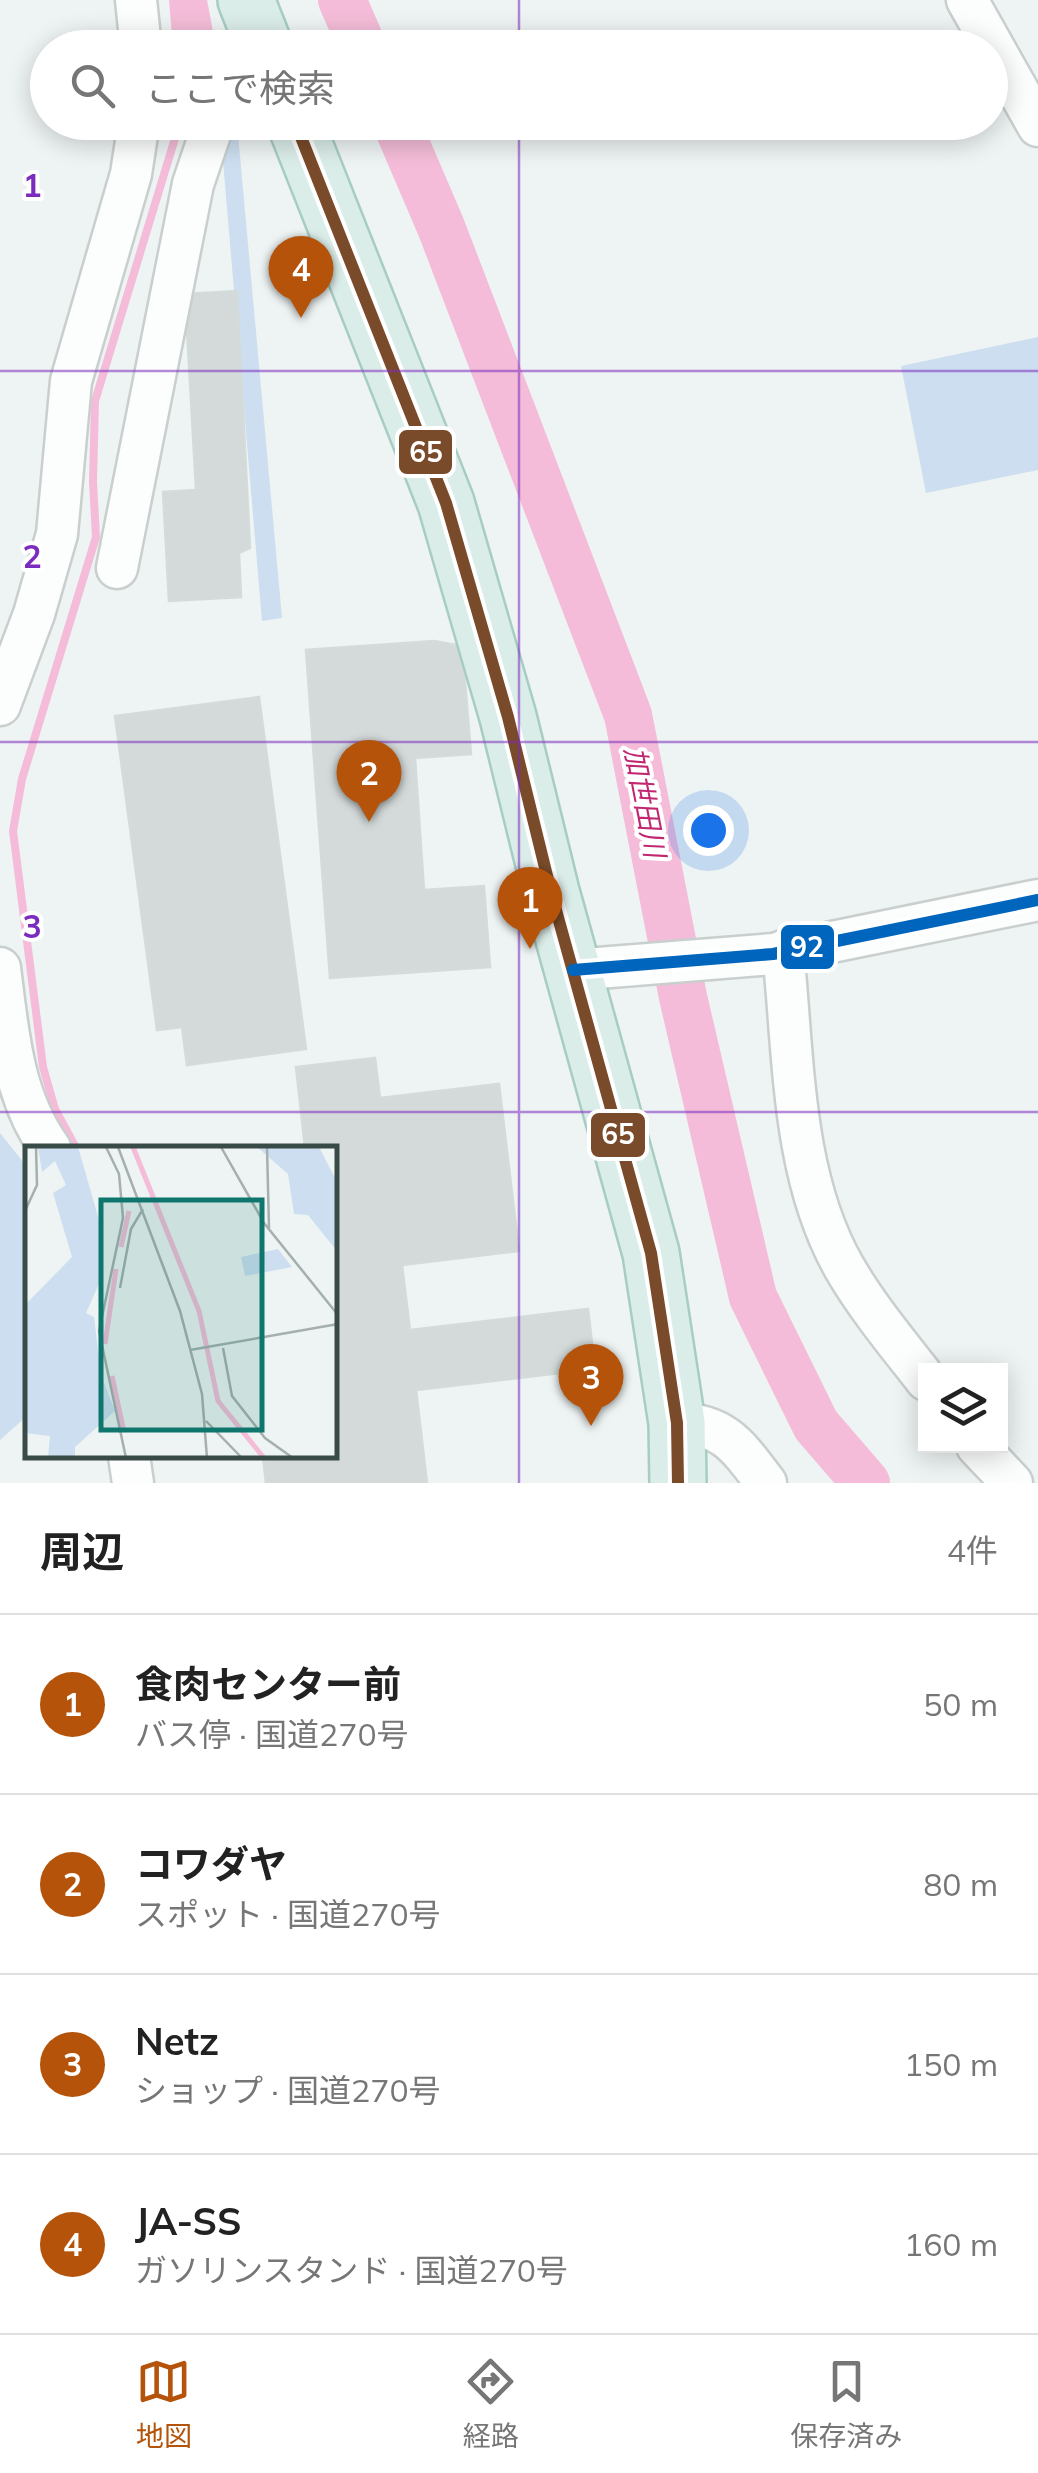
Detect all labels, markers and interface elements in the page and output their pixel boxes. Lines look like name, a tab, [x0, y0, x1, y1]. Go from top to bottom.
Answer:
search box	[30, 30, 1008, 140]
icon: search	[65, 58, 120, 113]
text: ここで検索	[145, 64, 335, 112]
text: 1	[22, 165, 42, 205]
pin: 4	[268, 236, 334, 318]
line badge: 65	[397, 428, 454, 476]
text: 65	[409, 434, 443, 469]
text: 2	[22, 536, 42, 576]
pin: 2	[336, 740, 402, 822]
water label: 加世田川	[618, 744, 674, 863]
your location	[683, 805, 734, 856]
pin: 1	[498, 866, 562, 949]
text: 3	[22, 906, 42, 946]
line badge: 92	[779, 923, 836, 971]
text: 92	[790, 929, 824, 964]
line badge: 65	[589, 1111, 647, 1159]
text: 65	[601, 1116, 635, 1151]
inset map	[25, 1146, 338, 1458]
pin: 3	[558, 1344, 624, 1426]
map controls	[918, 1363, 1008, 1453]
button: layers	[918, 1363, 1008, 1453]
text: 周辺	[40, 1525, 124, 1578]
text: 4件	[947, 1530, 998, 1570]
text: 食肉センター前	[135, 1660, 401, 1708]
text: 1	[63, 1684, 82, 1724]
text: 50 m	[923, 1684, 998, 1724]
text: バス停 · 国道270号	[135, 1714, 409, 1754]
text: コワダヤ	[135, 1840, 287, 1888]
text: 2	[63, 1864, 82, 1904]
text: 80 m	[923, 1864, 998, 1904]
text: スポット · 国道270号	[135, 1894, 441, 1934]
text: Netz	[135, 2017, 219, 2065]
text: 3	[63, 2044, 82, 2084]
text: 150 m	[904, 2044, 998, 2084]
text: ショップ · 国道270号	[135, 2070, 441, 2110]
text: JA-SS	[135, 2197, 241, 2245]
text: 4	[63, 2224, 82, 2264]
text: 160 m	[904, 2224, 998, 2264]
text: ガソリンスタンド · 国道270号	[135, 2250, 568, 2290]
tab: 地図	[136, 2354, 192, 2454]
tab: 経路	[463, 2354, 519, 2454]
tab: 保存済み	[790, 2354, 902, 2454]

